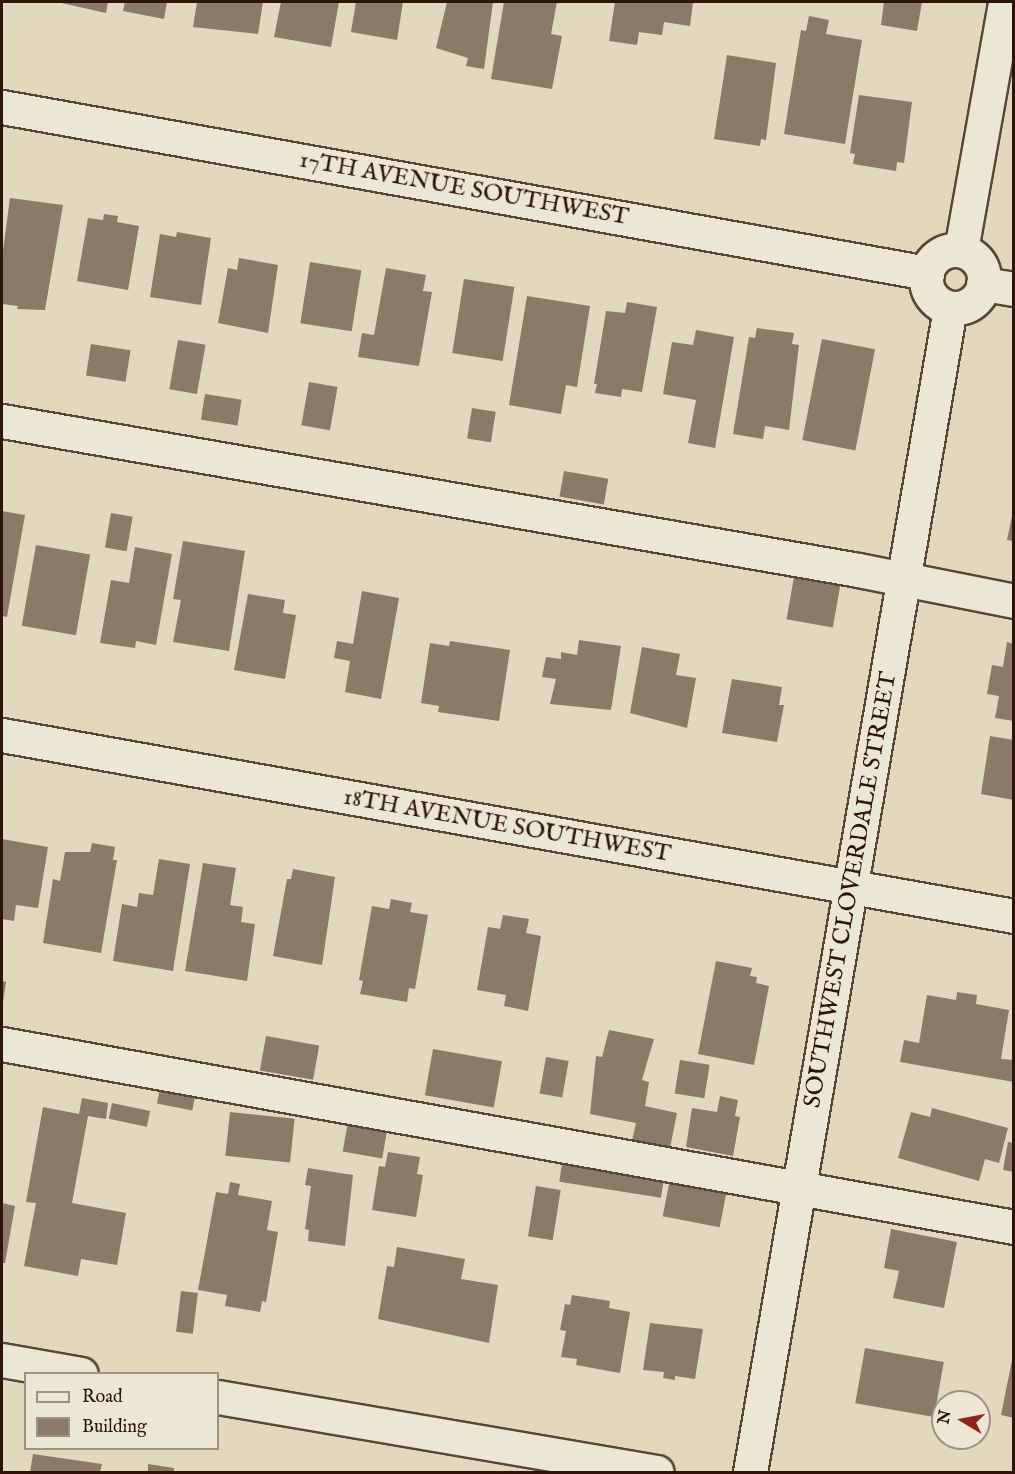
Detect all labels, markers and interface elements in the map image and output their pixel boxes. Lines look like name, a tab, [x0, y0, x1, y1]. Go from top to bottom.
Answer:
street label: 17TH AVENUE SOUTHWEST	[297, 146, 631, 232]
street label: SOUTHWEST CLOVERDALE STREET	[798, 670, 904, 1110]
street label: 18TH AVENUE SOUTHWEST	[341, 783, 673, 869]
legend	[24, 1372, 219, 1450]
text: Road	[82, 1386, 123, 1409]
north arrow	[931, 1390, 991, 1450]
text: N	[934, 1409, 956, 1426]
text: Building	[82, 1416, 147, 1439]

